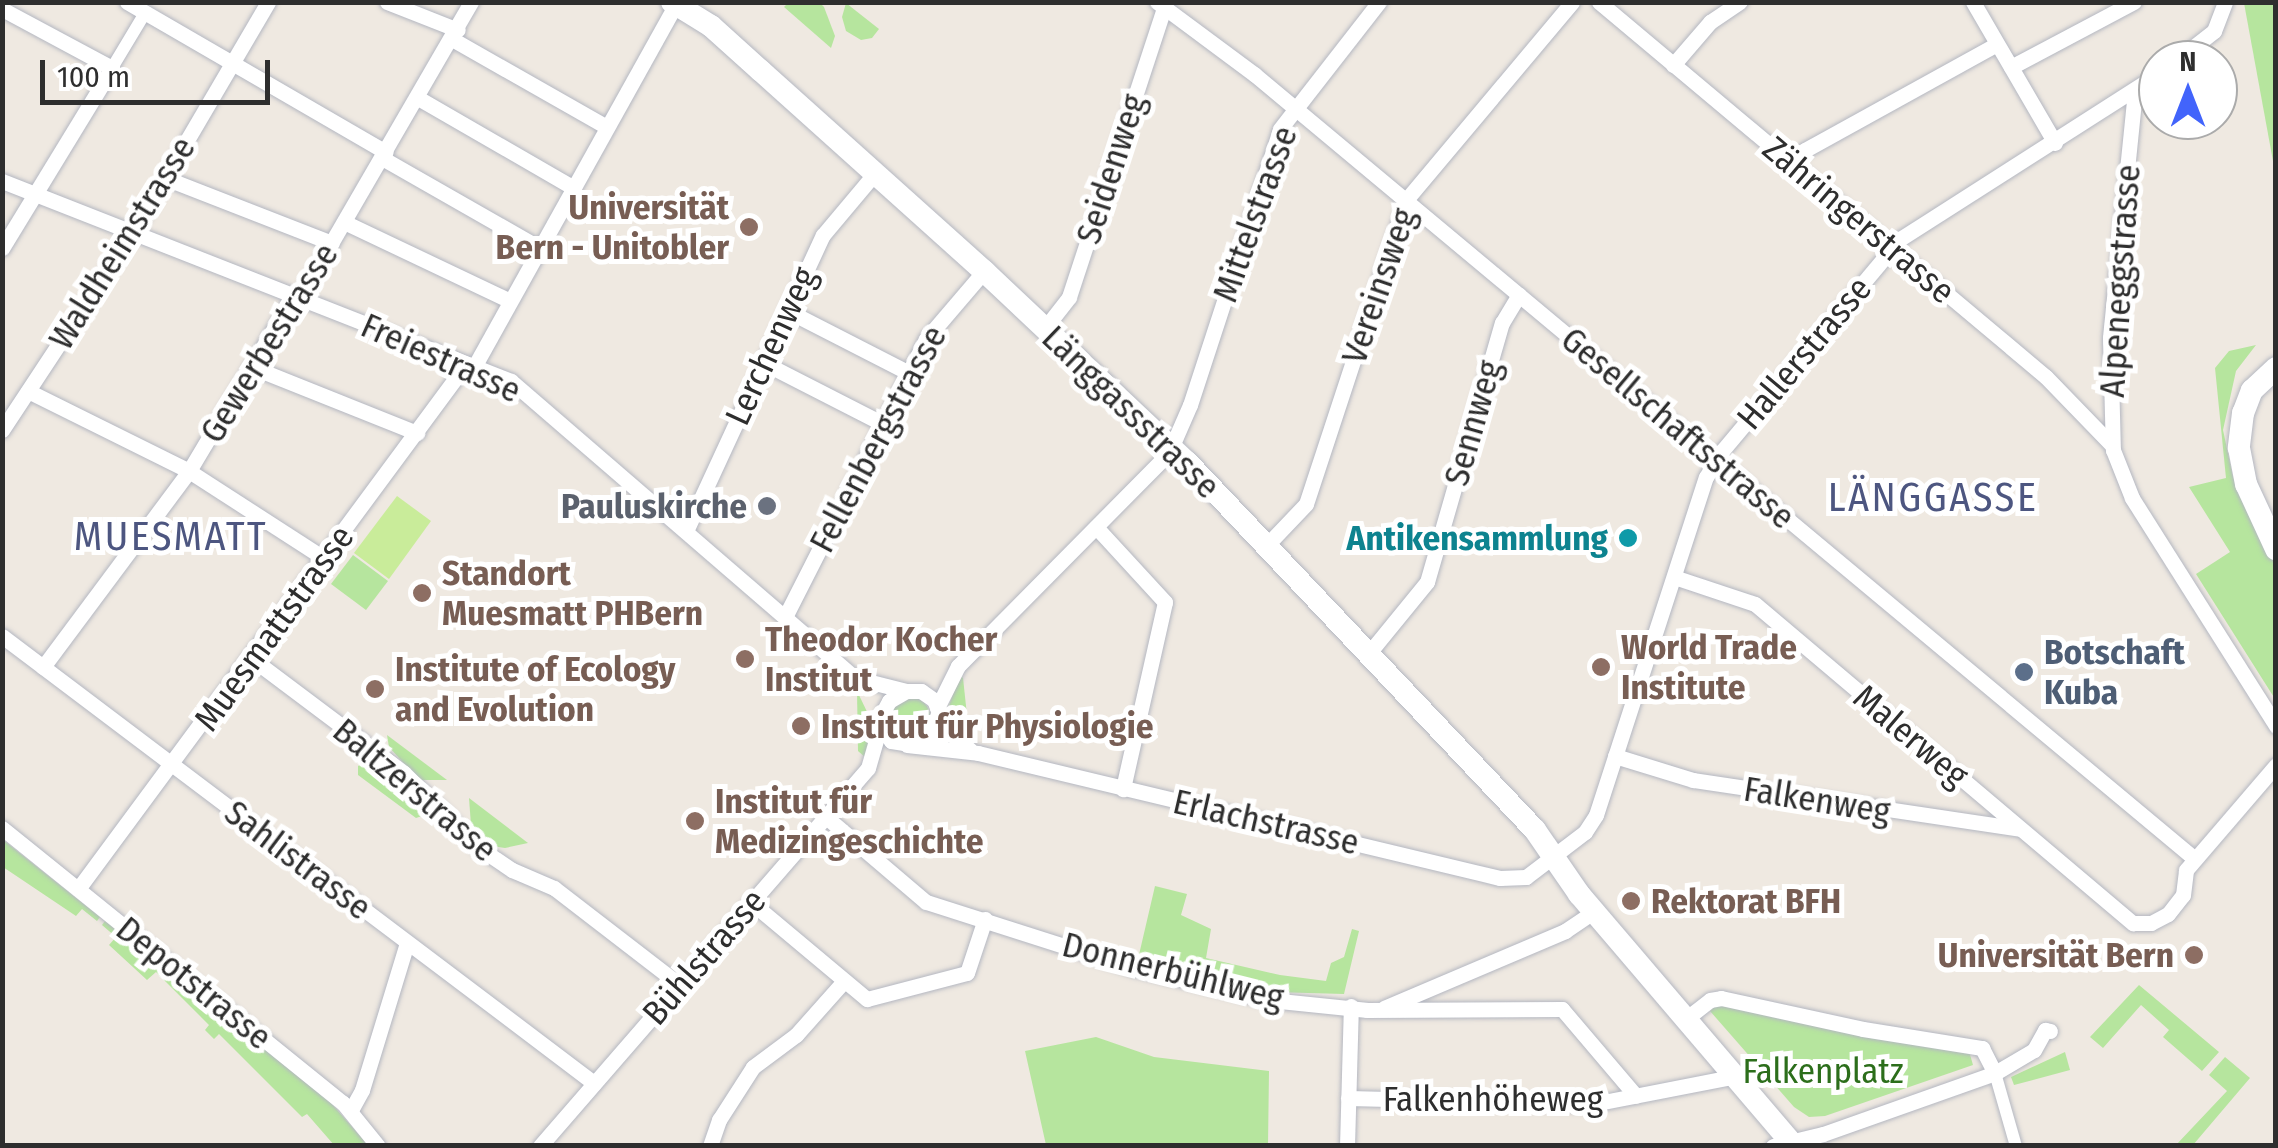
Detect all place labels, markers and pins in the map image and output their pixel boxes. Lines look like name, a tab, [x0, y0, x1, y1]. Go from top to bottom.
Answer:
place label: Universität Bern - Unitobler	[496, 186, 729, 268]
marker: Universität Bern - Unitobler	[738, 216, 760, 238]
place label: Pauluskirche	[561, 485, 747, 527]
marker: Pauluskirche	[756, 495, 778, 517]
place label: Antikensammlung	[1346, 517, 1608, 559]
marker: Antikensammlung	[1617, 527, 1639, 549]
place label: Standort Muesmatt PHBern	[442, 552, 703, 634]
marker: Standort Muesmatt PHBern	[411, 582, 433, 604]
place label: Theodor Kocher Institut	[765, 618, 997, 700]
place label: World Trade Institute	[1621, 626, 1797, 708]
place label: Botschaft Kuba	[2044, 631, 2185, 713]
place label: Institute of Ecology and Evolution	[395, 648, 675, 730]
marker: Theodor Kocher Institut	[734, 648, 756, 670]
marker: World Trade Institute	[1590, 656, 1612, 678]
marker: Botschaft Kuba	[2013, 661, 2035, 683]
marker: Institute of Ecology and Evolution	[364, 678, 386, 700]
place label: Institut für Physiologie	[821, 705, 1153, 747]
marker: Institut für Physiologie	[790, 715, 812, 737]
place label: Institut für Medizingeschichte	[715, 780, 984, 862]
marker: Institut für Medizingeschichte	[684, 810, 706, 832]
place label: Rektorat BFH	[1651, 880, 1841, 922]
marker: Rektorat BFH	[1620, 890, 1642, 912]
place label: Universität Bern	[1938, 934, 2174, 976]
marker: Universität Bern	[2183, 944, 2205, 966]

